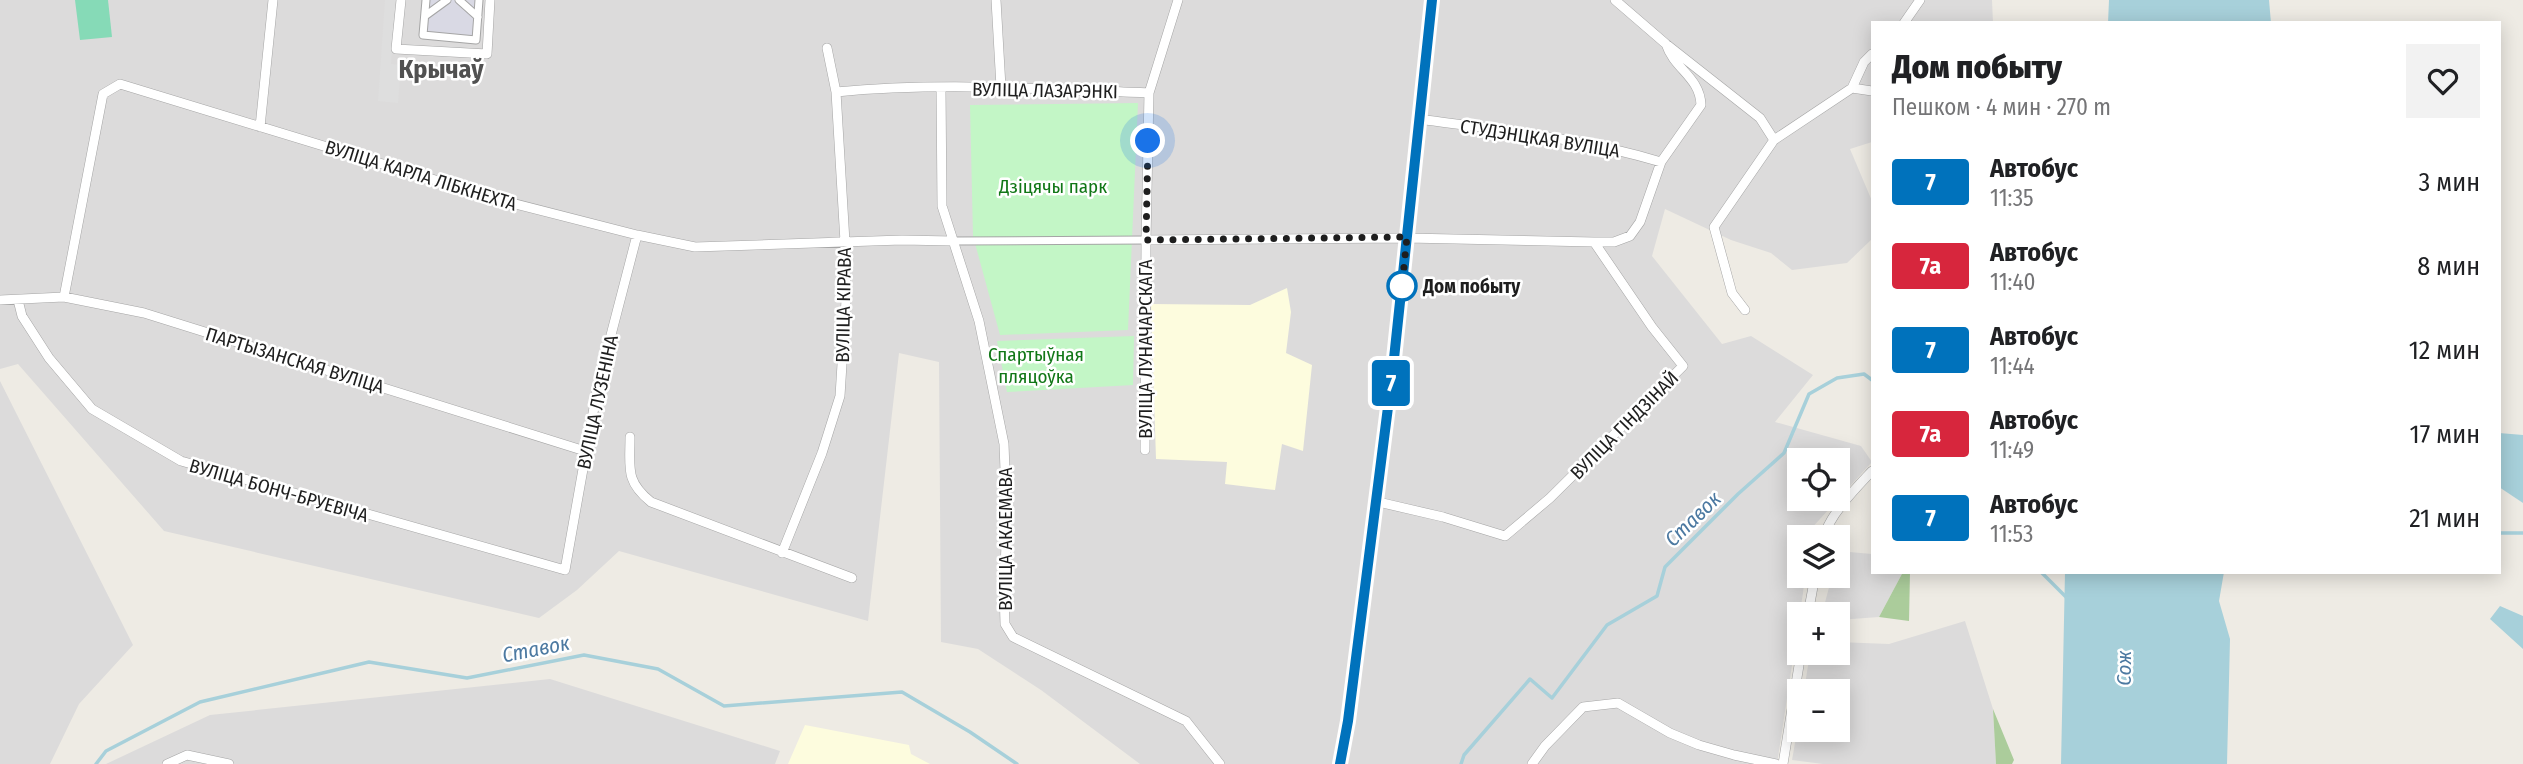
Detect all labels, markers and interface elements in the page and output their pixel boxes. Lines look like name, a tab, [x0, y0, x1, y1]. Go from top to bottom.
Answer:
button: heart	[2406, 44, 2480, 118]
text: Дом побыту	[1892, 47, 2062, 87]
district label: Крычаў	[398, 54, 484, 85]
street label: ВУЛІЦА ЛАЗАРЭНКІ	[972, 78, 1118, 103]
text: Пешком · 4 мин · 270 m	[1892, 93, 2111, 121]
street label: СТУДЭНЦКАЯ ВУЛІЦА	[1459, 115, 1621, 162]
your location	[1130, 123, 1165, 158]
street label: ВУЛІЦА КАРЛА ЛІБКНЕХТА	[322, 135, 519, 216]
text: Автобус	[1990, 153, 2078, 184]
text: 3 мин	[2419, 167, 2480, 198]
text: 7	[1925, 168, 1936, 196]
park label: Дзіцячы парк	[998, 175, 1107, 198]
text: 11:35	[1990, 184, 2034, 212]
text: Автобус	[1990, 237, 2078, 268]
street label: ВУЛІЦА КІРАВА	[831, 247, 856, 363]
text: 8 мин	[2417, 251, 2480, 282]
text: 7а	[1920, 252, 1941, 280]
street label: ВУЛІЦА ЛУНАЧАРСКАГА	[1134, 259, 1157, 439]
text: 11:40	[1990, 268, 2036, 296]
marker: Дом побыту	[1387, 271, 1417, 301]
place label: Дом побыту	[1422, 275, 1521, 298]
text: Автобус	[1990, 321, 2078, 352]
street label: ПАРТЫЗАНСКАЯ ВУЛІЦА	[203, 322, 387, 399]
street label: ВУЛІЦА ЛУЗЕНІНА	[572, 333, 623, 471]
text: 12 мин	[2409, 335, 2480, 366]
text: 7	[1925, 336, 1936, 364]
park label: Спартыўная пляцоўка	[988, 343, 1084, 388]
text: 11:44	[1990, 352, 2035, 380]
line badge: 7	[1368, 360, 1414, 406]
street label: ВУЛІЦА ГІНДЗІНАЙ	[1565, 366, 1683, 484]
text: 7	[1386, 369, 1396, 397]
text: Автобус	[1990, 405, 2078, 436]
text: 17 мин	[2410, 419, 2480, 450]
text: 7а	[1920, 420, 1941, 448]
text: 11:49	[1990, 436, 2034, 464]
map controls	[1787, 448, 1850, 742]
button: locate	[1787, 448, 1850, 511]
street label: ВУЛІЦА БОНЧ-БРУЕВІЧА	[187, 454, 371, 527]
street label: ВУЛІЦА АКАЕМАВА	[994, 467, 1017, 611]
water label: Ставок	[1659, 486, 1727, 552]
text: Автобус	[1990, 489, 2078, 520]
text: 21 мин	[2409, 503, 2480, 534]
text: 7	[1925, 504, 1936, 532]
text: 11:53	[1990, 520, 2033, 548]
button: layers	[1787, 525, 1850, 588]
button: +	[1787, 602, 1850, 665]
water label: Ставок	[500, 630, 572, 668]
water label: Сож	[2111, 650, 2137, 686]
button: −	[1787, 679, 1850, 742]

